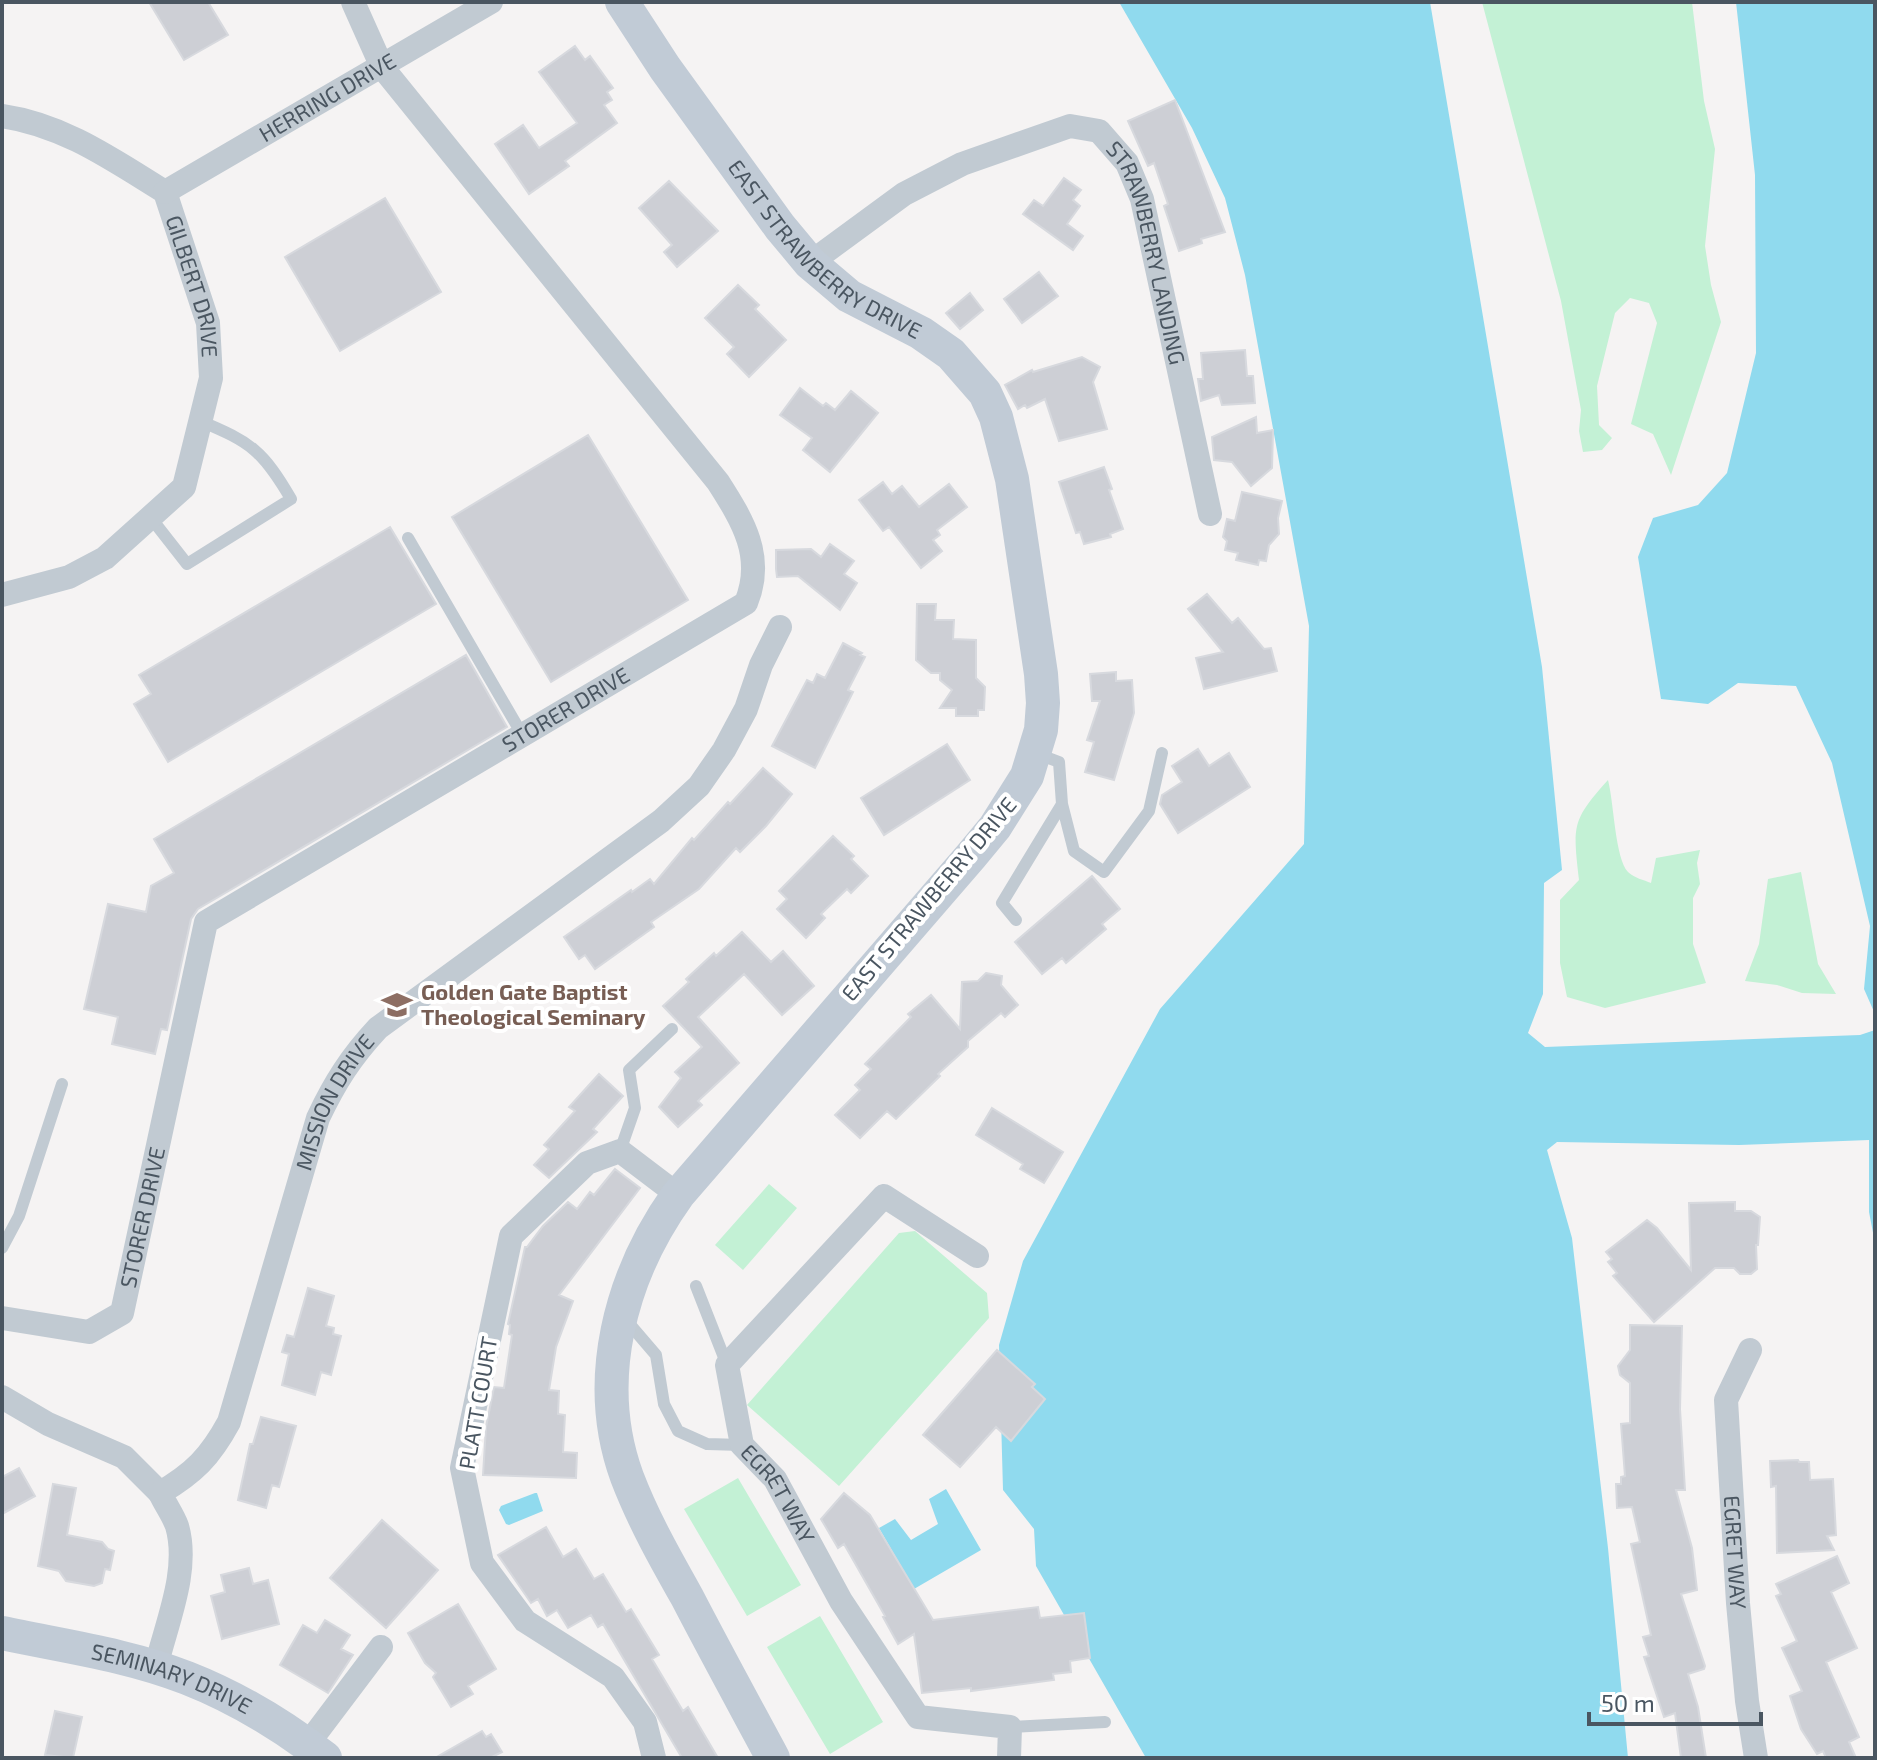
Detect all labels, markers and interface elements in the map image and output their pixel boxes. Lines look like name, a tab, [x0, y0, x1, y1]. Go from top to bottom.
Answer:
street label: HERRING DRIVE	[254, 46, 400, 146]
street label: STRAWBERRY LANDING	[1102, 135, 1191, 367]
street label: EAST STRAWBERRY DRIVE	[723, 154, 927, 343]
street label: GILBERT DRIVE	[161, 212, 224, 358]
street label: STORER DRIVE	[497, 661, 634, 756]
street label: EAST STRAWBERRY DRIVE	[835, 791, 1021, 1005]
place label: Golden Gate Baptist Theological Seminary	[421, 978, 646, 1030]
school or university icon: Golden Gate Baptist Theological Seminary	[380, 988, 414, 1022]
street label: MISSION DRIVE	[289, 1028, 379, 1173]
street label: STORER DRIVE	[114, 1144, 169, 1290]
street label: PLATT COURT	[453, 1334, 502, 1471]
street label: EGRET WAY	[736, 1438, 821, 1548]
street label: EGRET WAY	[1720, 1494, 1753, 1611]
street label: SEMINARY DRIVE	[89, 1637, 257, 1718]
scale bar	[1589, 1676, 1761, 1726]
text: 50 m	[1601, 1688, 1655, 1717]

